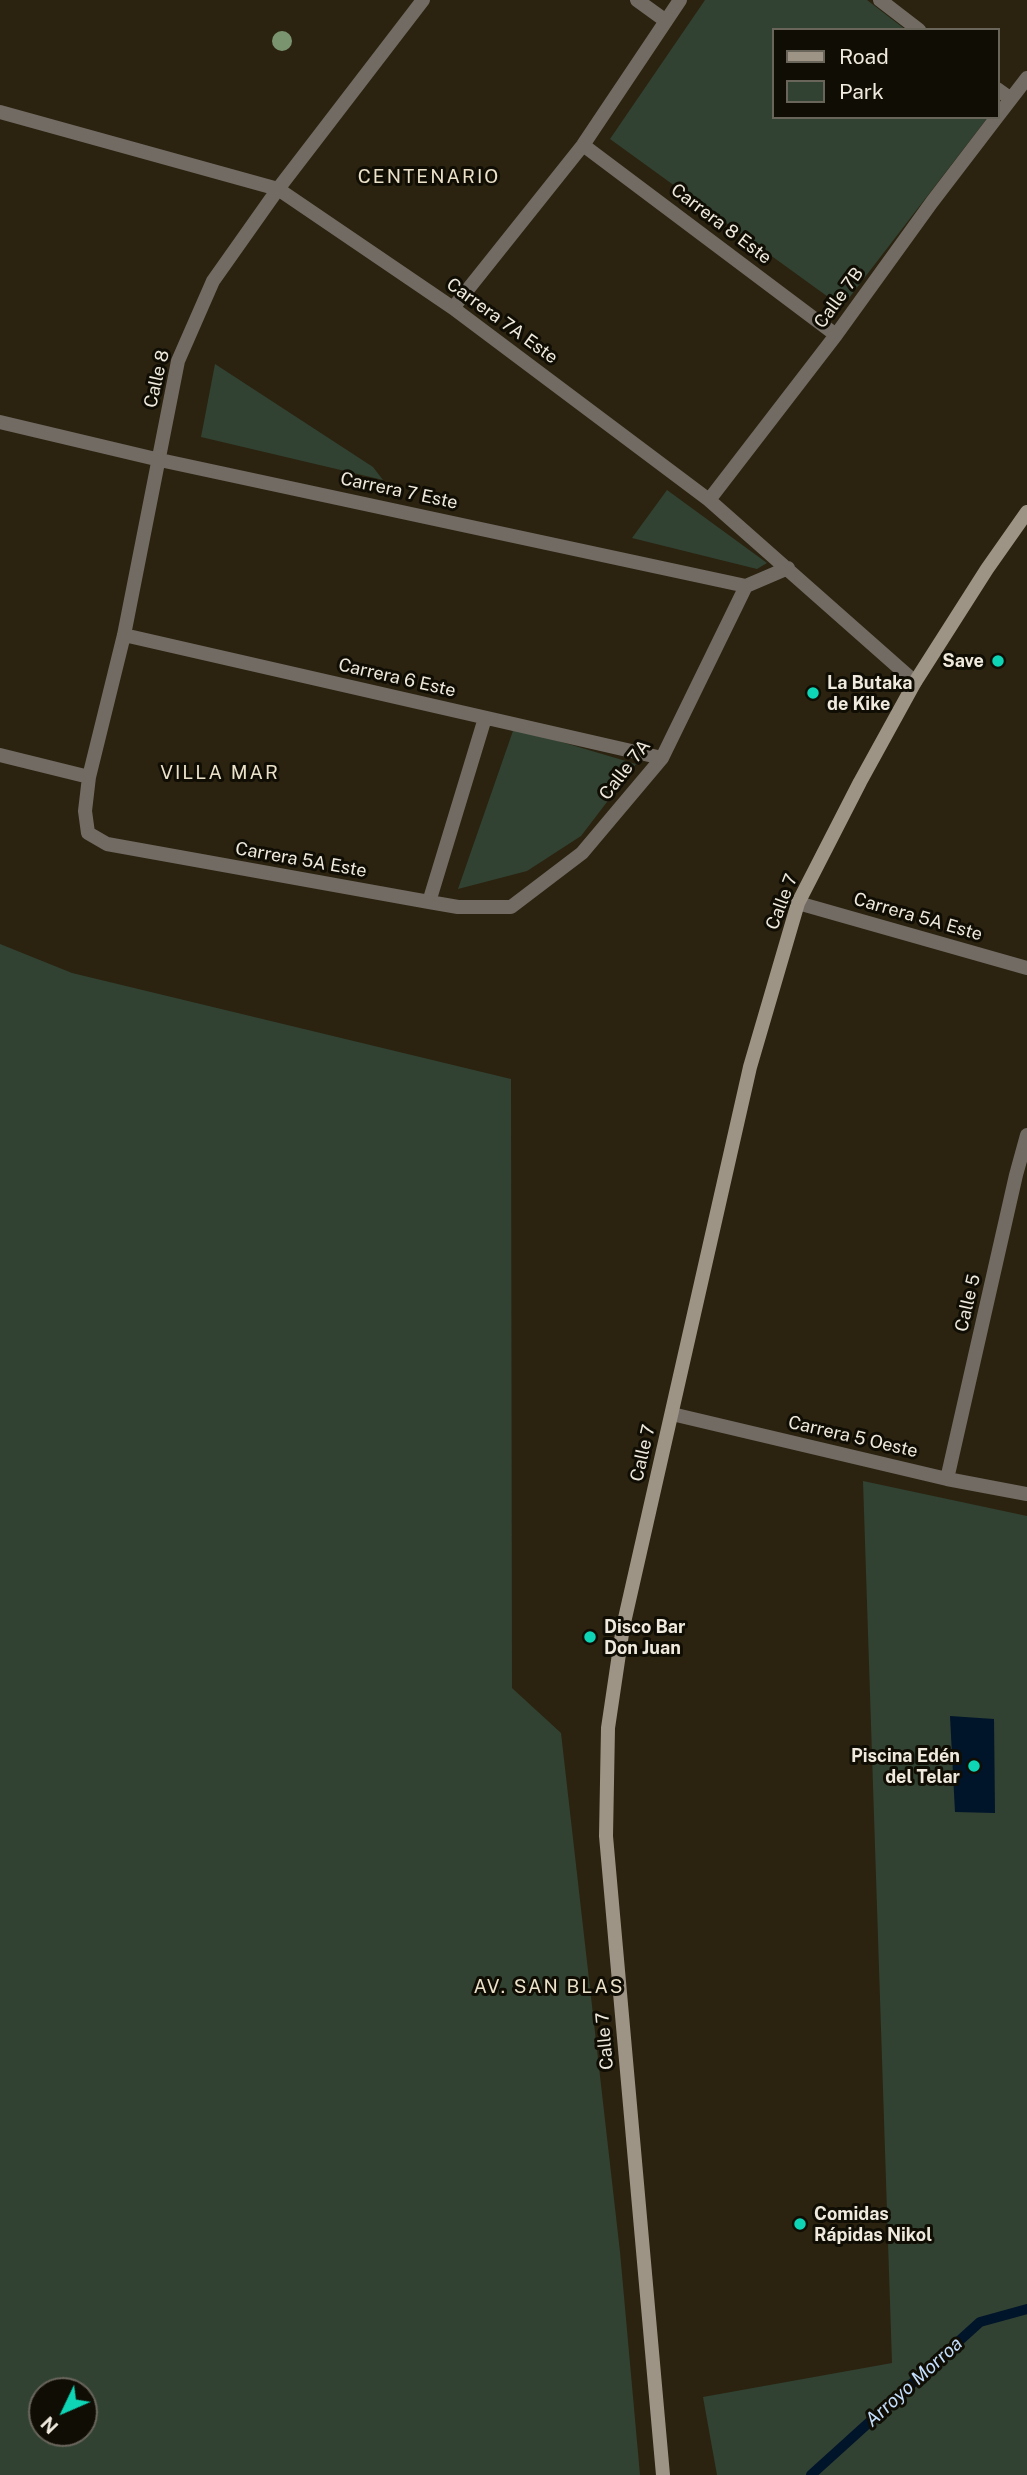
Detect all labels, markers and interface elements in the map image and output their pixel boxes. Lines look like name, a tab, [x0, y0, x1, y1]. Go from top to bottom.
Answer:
legend	[772, 28, 999, 119]
text: Road	[839, 44, 889, 69]
text: Park	[839, 79, 884, 104]
district label: CENTENARIO	[359, 166, 499, 188]
street label: Carrera 8 Este	[666, 179, 776, 269]
street label: Calle 7B	[810, 263, 868, 333]
street label: Carrera 7A Este	[442, 273, 562, 369]
street label: Calle 8	[140, 348, 174, 410]
street label: Carrera 7 Este	[338, 468, 460, 514]
place label: Save	[942, 650, 984, 672]
marker: Save	[990, 653, 1006, 669]
street label: Carrera 6 Este	[336, 654, 458, 702]
place label: La Butaka de Kike	[827, 672, 913, 714]
marker: La Butaka de Kike	[805, 685, 821, 701]
street label: Calle 7A	[595, 736, 655, 804]
district label: VILLA MAR	[161, 762, 279, 784]
street label: Carrera 5A Este	[234, 838, 368, 882]
street label: Calle 7	[762, 871, 802, 933]
street label: Carrera 5A Este	[851, 888, 985, 946]
street label: Calle 5	[951, 1272, 985, 1334]
street label: Carrera 5 Oeste	[786, 1412, 920, 1462]
street label: Calle 7	[626, 1422, 660, 1484]
place label: Disco Bar Don Juan	[604, 1616, 685, 1658]
marker: Disco Bar Don Juan	[582, 1629, 598, 1645]
place label: Piscina Edén del Telar	[851, 1745, 960, 1788]
marker: Piscina Edén del Telar	[966, 1758, 982, 1774]
district label: AV. SAN BLAS	[475, 1976, 623, 1998]
street label: Calle 7	[592, 2011, 618, 2071]
place label: Comidas Rápidas Nikol	[814, 2203, 932, 2246]
marker: Comidas Rápidas Nikol	[792, 2216, 808, 2232]
water label: Arroyo Morroa	[861, 2333, 967, 2431]
north arrow	[28, 2377, 98, 2447]
text: N	[36, 2412, 62, 2438]

